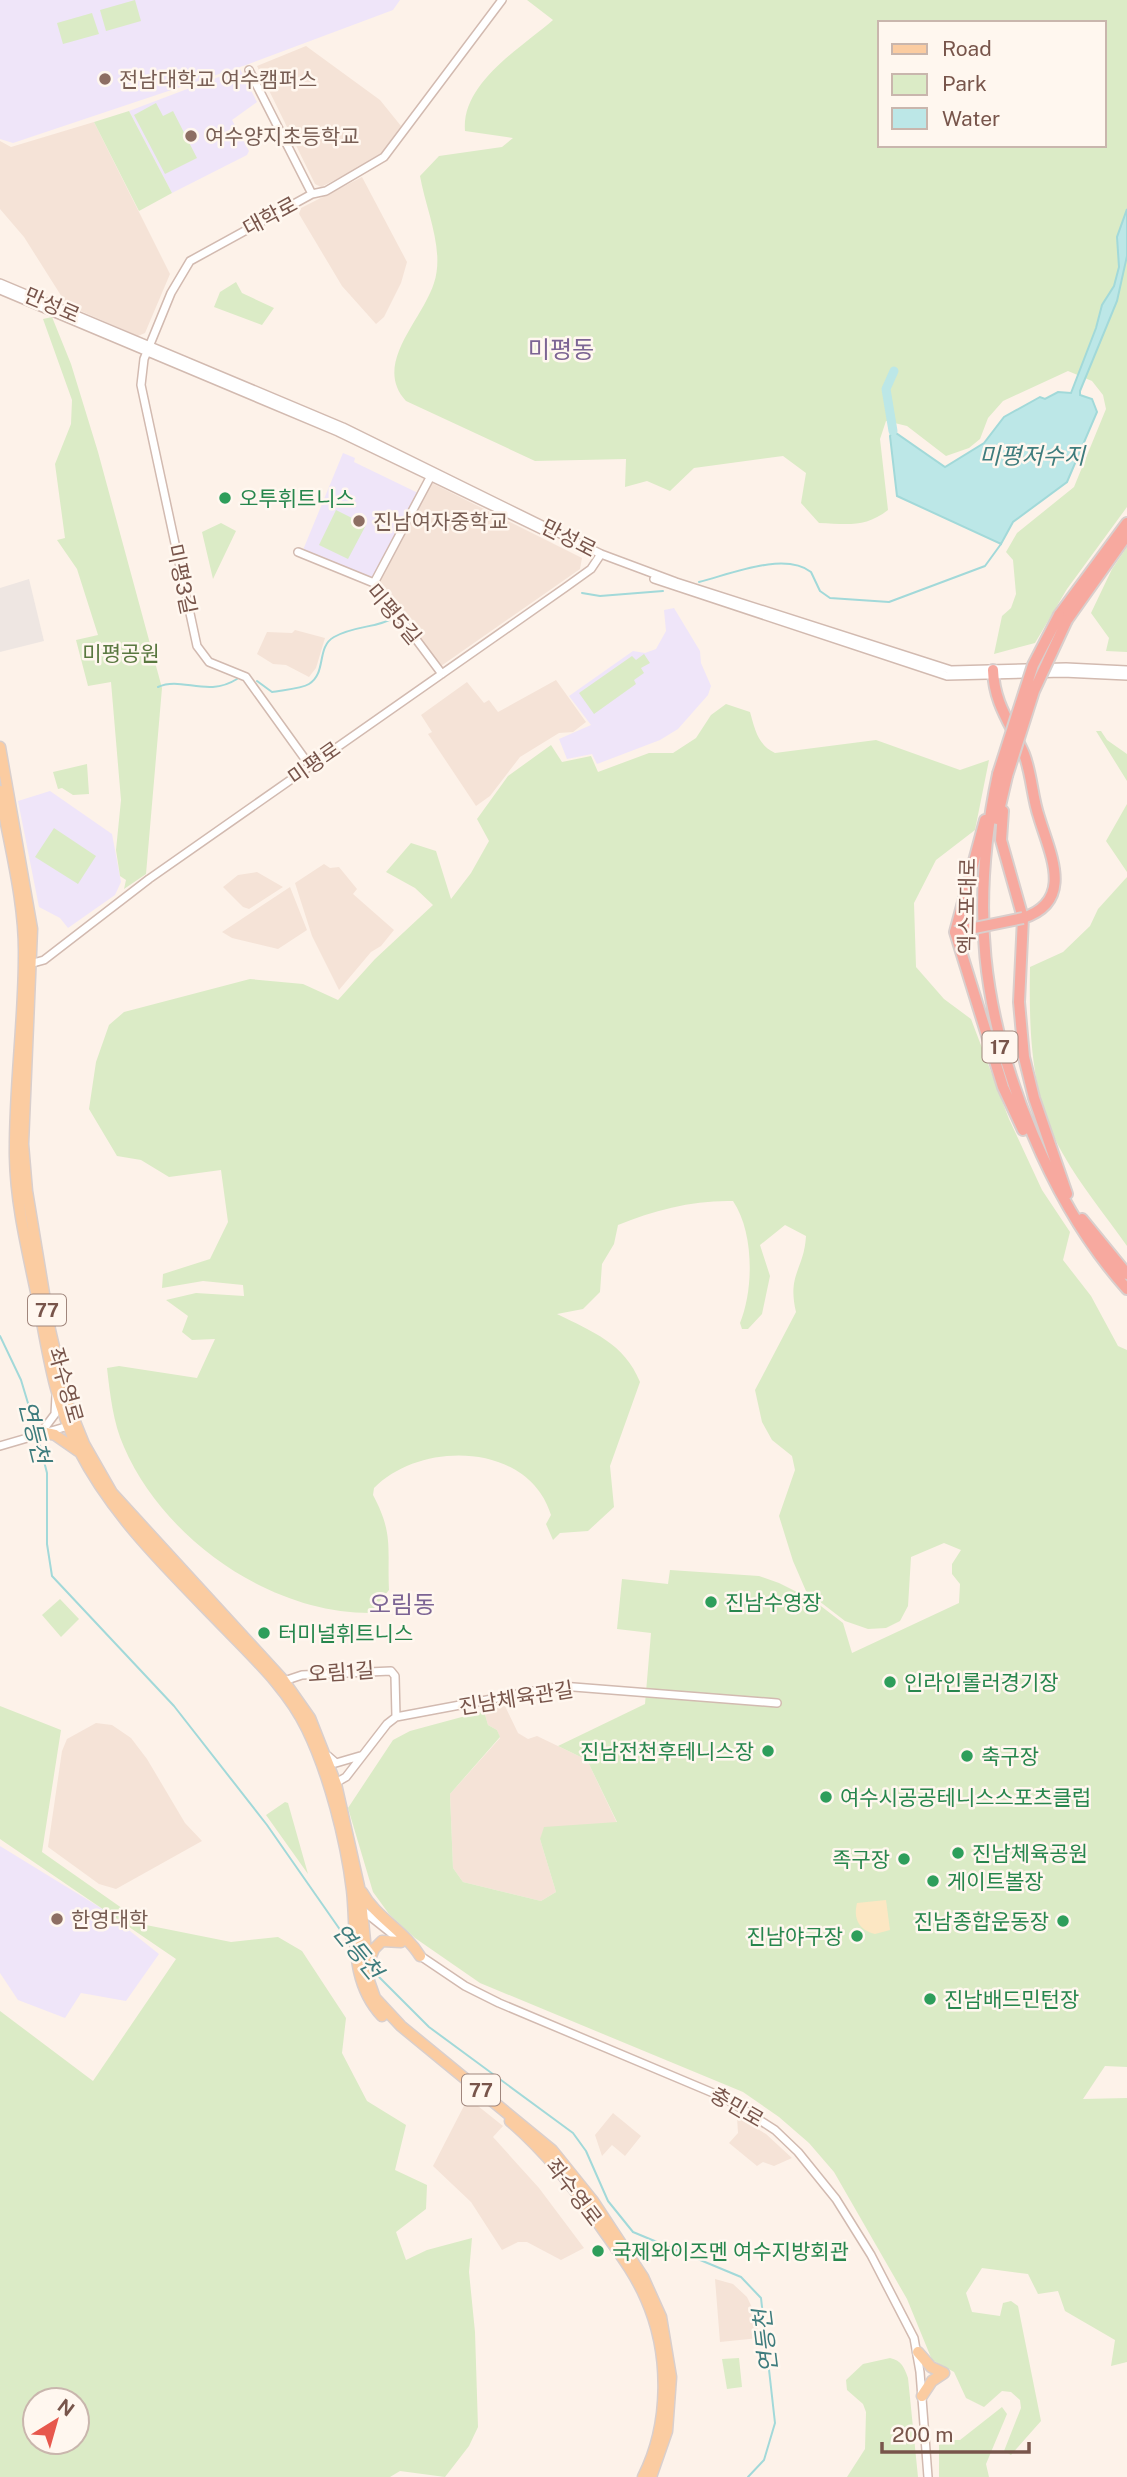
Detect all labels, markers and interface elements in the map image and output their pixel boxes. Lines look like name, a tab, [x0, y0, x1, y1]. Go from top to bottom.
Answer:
legend	[878, 21, 1106, 147]
text: Road	[942, 36, 992, 61]
place label: 전남대학교 여수캠퍼스	[119, 67, 317, 92]
marker: 전남대학교 여수캠퍼스	[97, 71, 113, 87]
text: Park	[942, 71, 987, 96]
text: Water	[942, 106, 1000, 131]
place label: 여수양지초등학교	[205, 124, 360, 149]
marker: 여수양지초등학교	[183, 128, 199, 144]
street label: 대학로	[239, 191, 301, 241]
street label: 만성로	[20, 282, 84, 328]
district label: 미평동	[528, 335, 594, 363]
water label: 미평저수지	[979, 442, 1087, 469]
place label: 오투휘트니스	[239, 486, 355, 511]
marker: 오투휘트니스	[217, 490, 233, 506]
place label: 진남여자중학교	[373, 509, 508, 534]
marker: 진남여자중학교	[351, 513, 367, 529]
street label: 만성로	[537, 514, 601, 562]
street label: 미평3길	[162, 542, 202, 616]
street label: 미평5길	[361, 579, 427, 649]
park label: 미평공원	[82, 641, 160, 666]
street label: 미평로	[283, 736, 345, 790]
street label: 엑스포대로	[954, 857, 980, 955]
road number: 17	[982, 1032, 1018, 1063]
road number: 77	[28, 1294, 66, 1326]
street label: 좌수영로	[43, 1344, 89, 1426]
water label: 연등천	[14, 1398, 56, 1469]
district label: 오림동	[369, 1590, 435, 1618]
place label: 진남수영장	[725, 1590, 822, 1615]
marker: 진남수영장	[703, 1594, 719, 1610]
place label: 터미널휘트니스	[278, 1621, 413, 1646]
marker: 터미널휘트니스	[256, 1625, 272, 1641]
street label: 오림1길	[307, 1657, 375, 1687]
place label: 인라인롤러경기장	[904, 1670, 1059, 1695]
marker: 인라인롤러경기장	[882, 1674, 898, 1690]
street label: 진남체육관길	[457, 1677, 575, 1719]
place label: 진남전천후테니스장	[580, 1739, 754, 1764]
marker: 진남전천후테니스장	[760, 1743, 776, 1759]
place label: 축구장	[981, 1744, 1039, 1769]
marker: 축구장	[959, 1748, 975, 1764]
place label: 여수시공공테니스스포츠클럽	[840, 1785, 1091, 1810]
marker: 여수시공공테니스스포츠클럽	[818, 1789, 834, 1805]
place label: 진남체육공원	[972, 1841, 1088, 1866]
marker: 진남체육공원	[950, 1845, 966, 1861]
place label: 족구장	[832, 1847, 890, 1872]
marker: 족구장	[896, 1851, 912, 1867]
place label: 게이트볼장	[947, 1869, 1044, 1894]
marker: 게이트볼장	[925, 1873, 941, 1889]
place label: 한영대학	[71, 1907, 148, 1932]
place label: 진남종합운동장	[914, 1909, 1049, 1934]
marker: 한영대학	[49, 1911, 65, 1927]
marker: 진남종합운동장	[1055, 1913, 1071, 1929]
water label: 연등천	[328, 1918, 390, 1986]
place label: 진남야구장	[746, 1924, 843, 1949]
marker: 진남야구장	[849, 1928, 865, 1944]
place label: 진남배드민턴장	[944, 1987, 1079, 2012]
marker: 진남배드민턴장	[922, 1991, 938, 2007]
road number: 77	[462, 2074, 500, 2106]
street label: 충민로	[706, 2082, 768, 2132]
street label: 좌수영로	[541, 2154, 607, 2230]
place label: 국제와이즈멘 여수지방회관	[612, 2239, 849, 2264]
marker: 국제와이즈멘 여수지방회관	[590, 2243, 606, 2259]
water label: 연등천	[747, 2305, 782, 2374]
north arrow	[21, 2386, 91, 2456]
text: N	[54, 2394, 79, 2421]
scale bar	[882, 2410, 1029, 2454]
text: 200 m	[892, 2422, 953, 2447]

